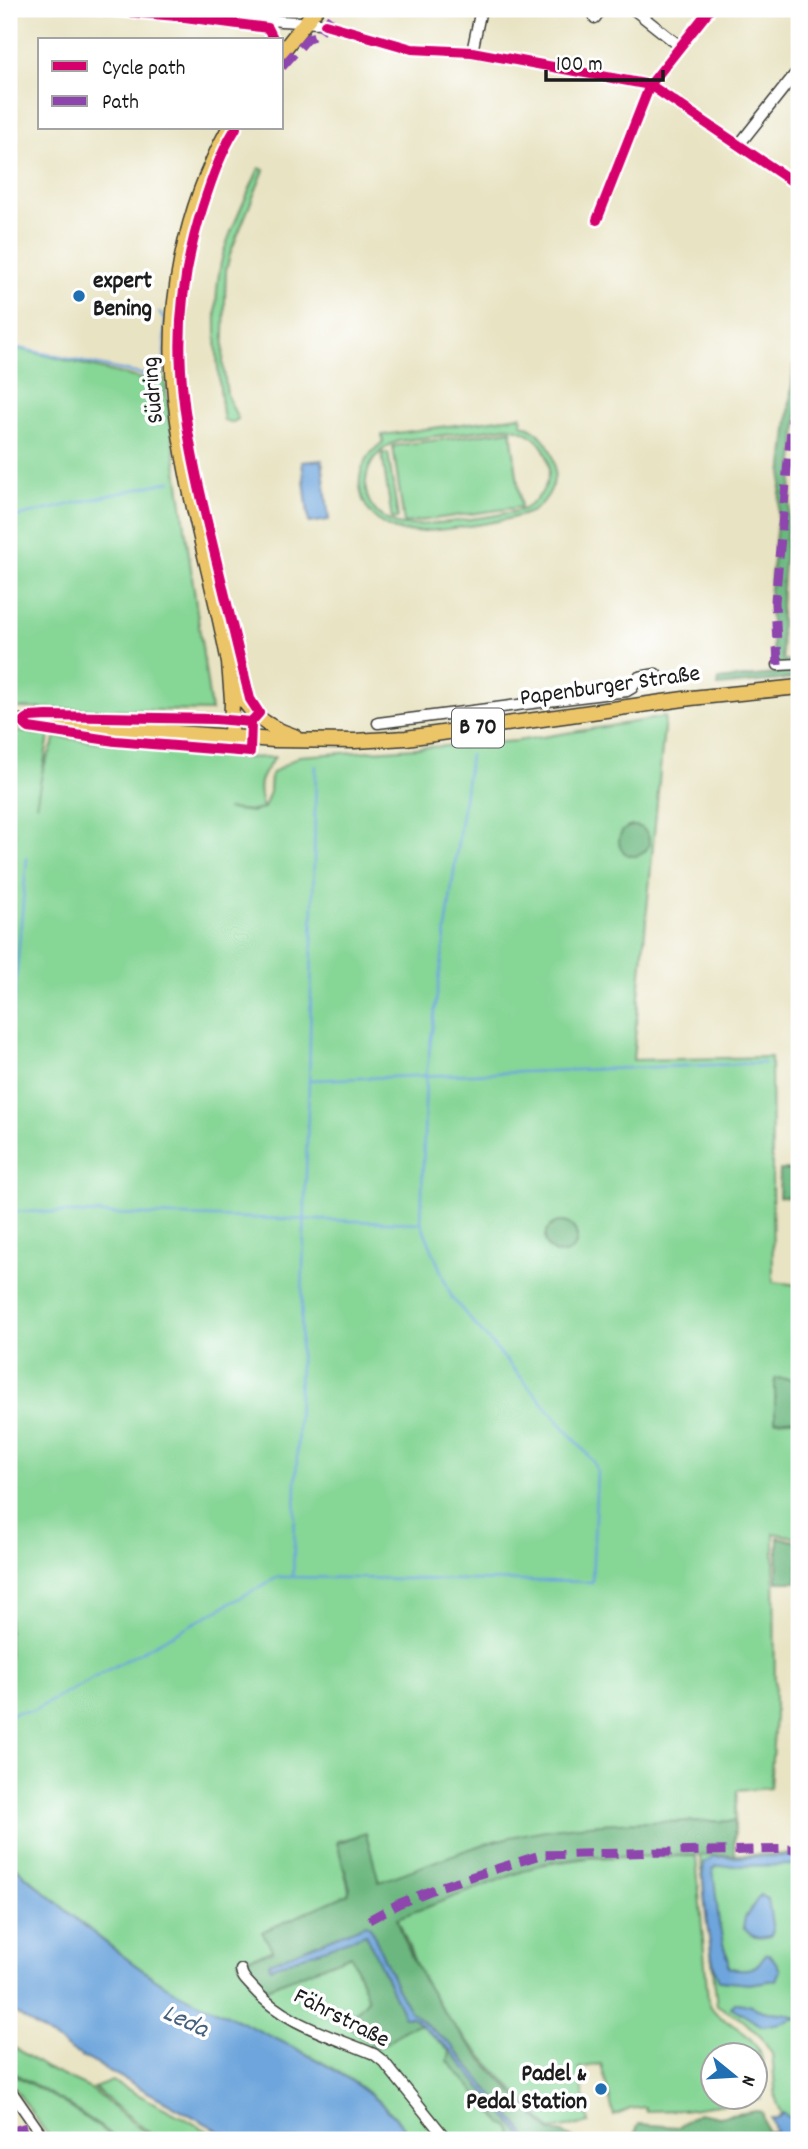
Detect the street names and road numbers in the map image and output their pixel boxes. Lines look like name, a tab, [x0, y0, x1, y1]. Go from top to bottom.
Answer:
street label: Südring	[134, 355, 174, 425]
street label: Papenburger Straße	[518, 658, 702, 716]
road number: B 70	[452, 708, 504, 748]
street label: Fährstraße	[287, 1980, 395, 2058]

